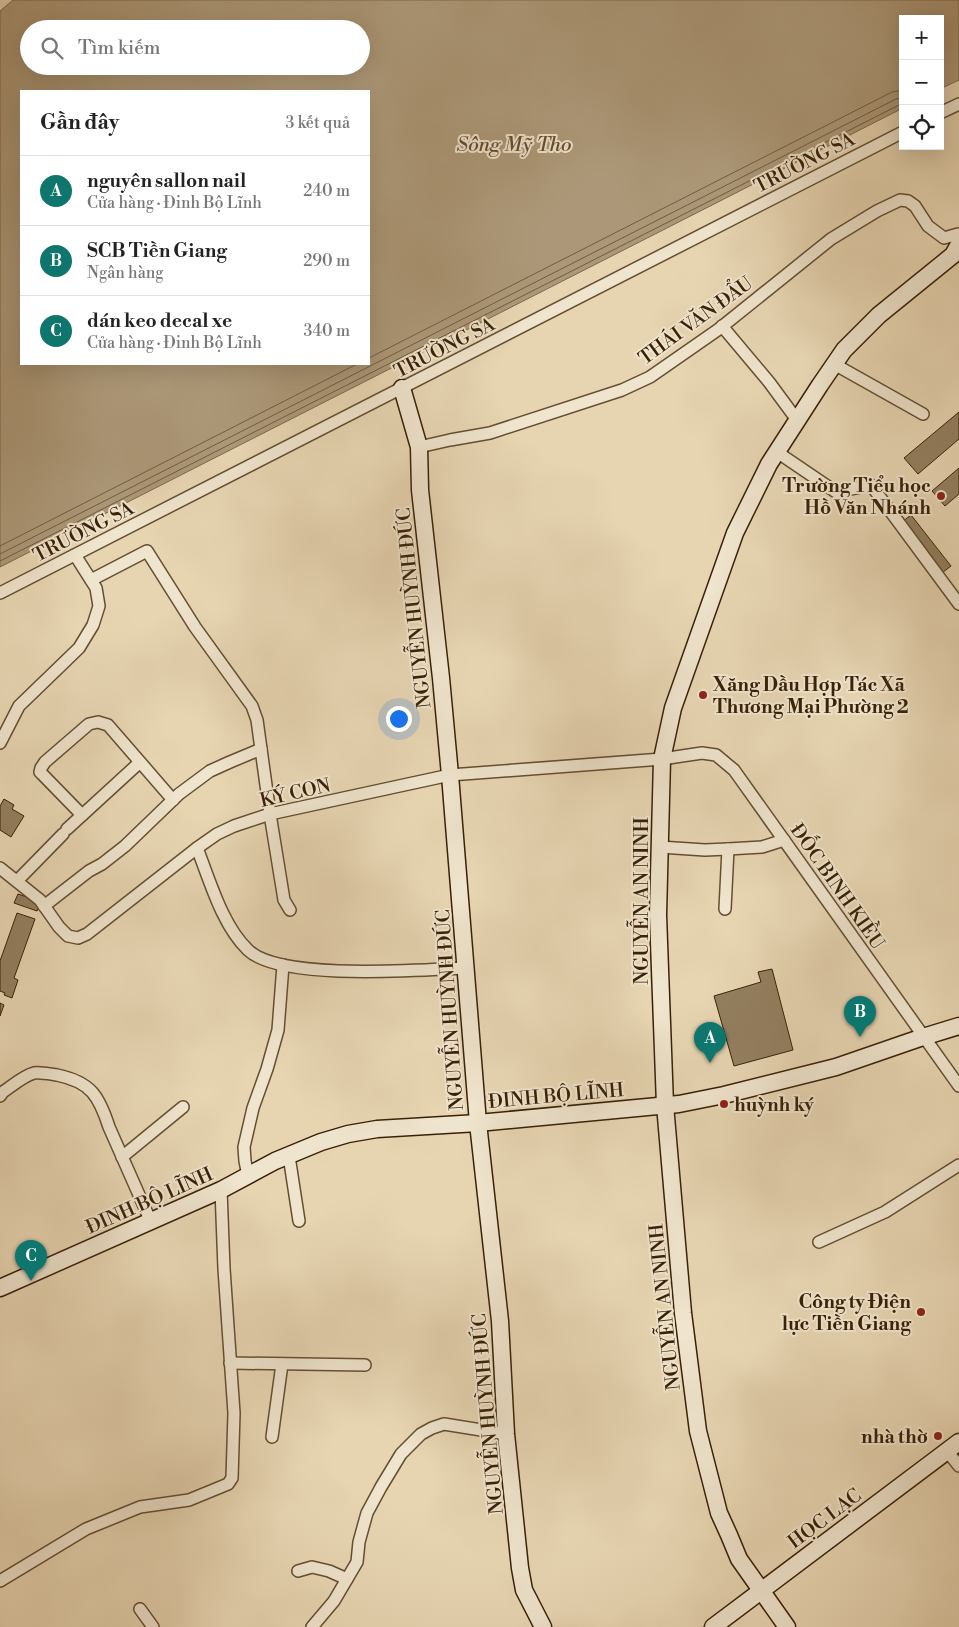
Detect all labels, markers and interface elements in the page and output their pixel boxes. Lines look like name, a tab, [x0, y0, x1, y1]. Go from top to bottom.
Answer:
map controls	[899, 15, 944, 150]
button: +	[899, 15, 944, 60]
search box	[20, 20, 370, 75]
icon: search	[38, 34, 66, 62]
text: Tìm kiếm	[78, 36, 161, 60]
button: −	[899, 60, 944, 105]
button: locate	[899, 105, 944, 150]
text: Gần đây	[40, 110, 119, 136]
text: 3 kết quả	[286, 113, 350, 133]
street label: TRƯỜNG SA	[750, 126, 860, 199]
water label: Sông Mỹ Tho	[457, 133, 571, 158]
text: nguyên sallon nail	[87, 169, 246, 193]
text: A	[50, 181, 62, 201]
text: 240 m	[303, 181, 350, 201]
text: Cửa hàng · Đinh Bộ Lĩnh	[87, 193, 262, 213]
text: SCB Tiền Giang	[87, 239, 227, 263]
text: B	[50, 251, 62, 271]
text: 290 m	[303, 251, 350, 271]
text: Ngân hàng	[87, 263, 164, 283]
street label: THÁI VĂN ĐẨU	[632, 269, 757, 370]
text: dán keo decal xe	[87, 309, 232, 333]
street label: TRƯỜNG SA	[390, 311, 500, 384]
text: C	[50, 321, 62, 341]
text: 340 m	[303, 321, 350, 341]
text: Cửa hàng · Đinh Bộ Lĩnh	[87, 333, 262, 353]
place label: Trường Tiểu học Hồ Văn Nhánh	[782, 474, 931, 520]
marker: Trường Tiểu học Hồ Văn Nhánh	[935, 490, 947, 502]
street label: TRƯỜNG SA	[29, 495, 139, 568]
street label: NGUYỄN HUỲNH ĐỨC	[388, 506, 436, 710]
place label: Xăng Dầu Hợp Tác Xã Thương Mại Phường 2	[712, 673, 909, 719]
marker: Xăng Dầu Hợp Tác Xã Thương Mại Phường 2	[697, 689, 709, 701]
your location	[386, 706, 412, 732]
street label: KÝ CON	[257, 772, 333, 813]
street label: NGUYỄN AN NINH	[626, 817, 654, 985]
street label: ĐỐC BINH KIỀU	[785, 817, 893, 954]
street label: NGUYỄN HUỲNH ĐỨC	[427, 909, 469, 1111]
pin: B	[844, 996, 876, 1037]
pin: A	[694, 1022, 726, 1063]
street label: ĐINH BỘ LĨNH	[487, 1076, 625, 1114]
place label: huỳnh ký	[734, 1093, 814, 1117]
marker: huỳnh ký	[718, 1098, 730, 1110]
street label: ĐINH BỘ LĨNH	[81, 1160, 217, 1240]
street label: NGUYỄN AN NINH	[640, 1222, 686, 1392]
pin: C	[15, 1240, 47, 1281]
place label: Công ty Điện lực Tiền Giang	[782, 1290, 912, 1336]
marker: Công ty Điện lực Tiền Giang	[915, 1306, 927, 1318]
street label: NGUYỄN HUỲNH ĐỨC	[463, 1313, 509, 1516]
place label: nhà thờ	[861, 1425, 928, 1449]
marker: nhà thờ	[932, 1430, 944, 1442]
street label: HỌC LẠC	[783, 1484, 866, 1554]

